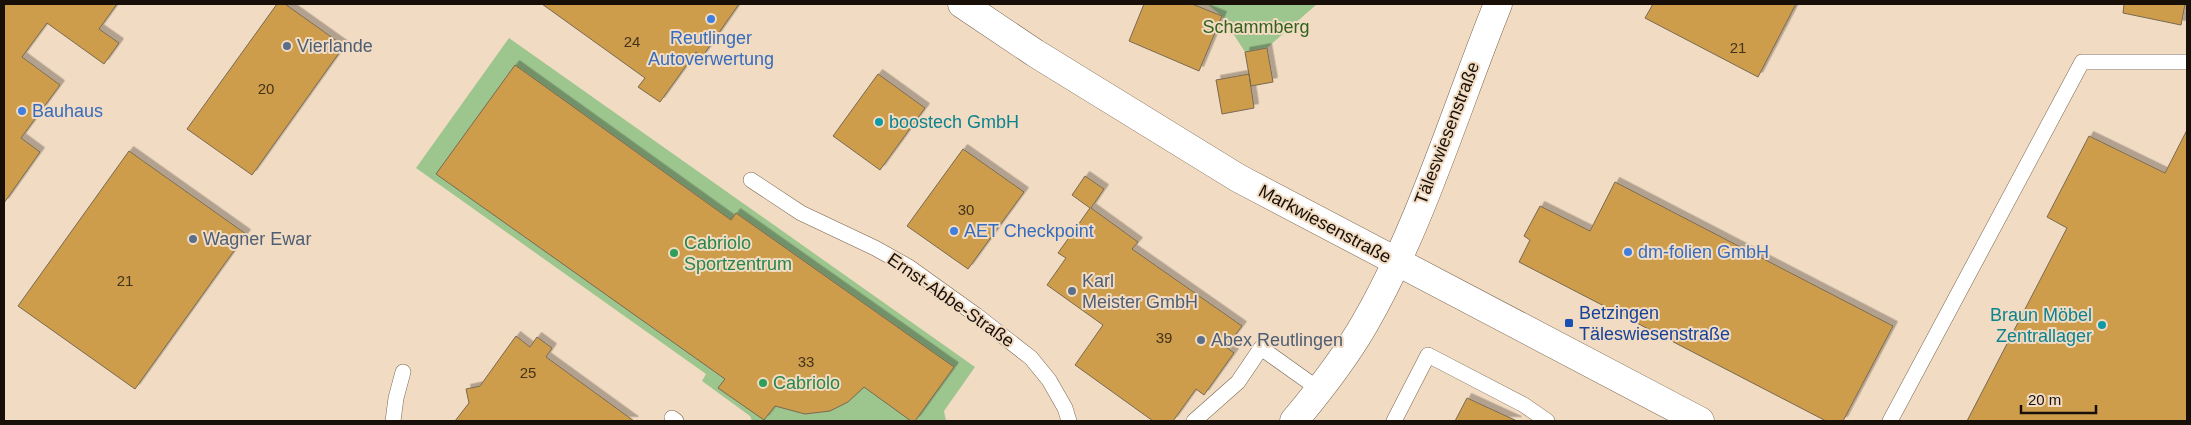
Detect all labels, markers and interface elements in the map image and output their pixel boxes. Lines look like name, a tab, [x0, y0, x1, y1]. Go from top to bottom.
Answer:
marker: Reutlinger Autoverwertung	[705, 13, 717, 25]
park label: Schammberg	[1202, 17, 1310, 37]
place label: Reutlinger Autoverwertung	[648, 28, 774, 69]
house number: 24	[624, 33, 640, 50]
place label: Vierlande	[297, 36, 373, 56]
house number: 21	[1730, 39, 1746, 56]
marker: Vierlande	[281, 40, 293, 52]
street label: Täleswiesenstraße	[1411, 59, 1483, 207]
house number: 20	[258, 80, 274, 97]
place label: Bauhaus	[32, 101, 103, 121]
marker: Bauhaus	[16, 105, 28, 117]
place label: boostech GmbH	[889, 112, 1019, 132]
marker: boostech GmbH	[873, 116, 885, 128]
street label: Markwiesenstraße	[1255, 181, 1395, 267]
house number: 30	[958, 201, 974, 218]
place label: AET Checkpoint	[964, 221, 1094, 241]
marker: AET Checkpoint	[948, 225, 960, 237]
place label: Wagner Ewar	[203, 229, 311, 249]
marker: Wagner Ewar	[187, 233, 199, 245]
place label: Cabriolo Sportzentrum	[684, 233, 792, 274]
place label: dm-folien GmbH	[1638, 242, 1769, 262]
marker: dm-folien GmbH	[1622, 246, 1634, 258]
marker: Cabriolo Sportzentrum	[668, 247, 680, 259]
street label: Ernst-Abbe-Straße	[884, 249, 1018, 351]
place label: Karl Meister GmbH	[1082, 271, 1198, 312]
house number: 21	[117, 272, 133, 289]
marker: Karl Meister GmbH	[1066, 285, 1078, 297]
place label: Betzingen Täleswiesenstraße	[1579, 303, 1730, 344]
place label: Braun Möbel Zentrallager	[1990, 305, 2092, 346]
marker: Betzingen Täleswiesenstraße	[1563, 317, 1575, 329]
marker: Braun Möbel Zentrallager	[2096, 319, 2108, 331]
house number: 39	[1156, 329, 1172, 346]
place label: Abex Reutlingen	[1211, 330, 1343, 350]
marker: Abex Reutlingen	[1195, 334, 1207, 346]
house number: 33	[798, 353, 814, 370]
house number: 25	[520, 364, 536, 381]
place label: Cabriolo	[773, 373, 840, 393]
marker: Cabriolo	[757, 377, 769, 389]
scale bar	[2021, 382, 2096, 414]
text: 20 m	[2028, 391, 2061, 408]

